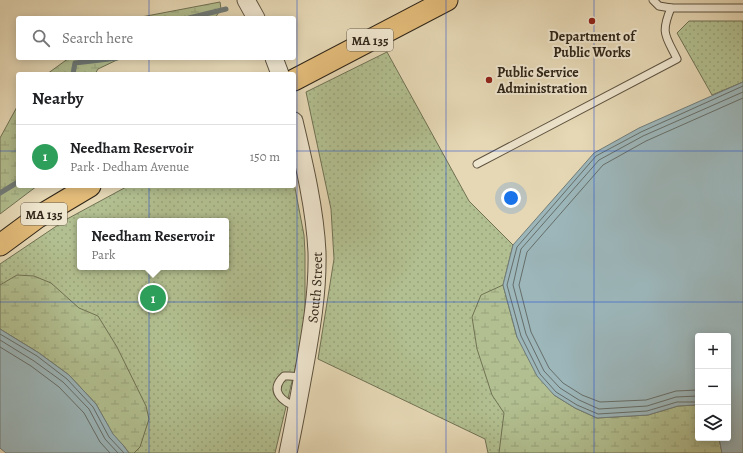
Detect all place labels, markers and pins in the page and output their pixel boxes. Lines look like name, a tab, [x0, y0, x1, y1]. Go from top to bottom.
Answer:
marker: Department of Public Works	[587, 16, 597, 26]
place label: Department of Public Works	[549, 27, 637, 62]
place label: Public Service Administration	[496, 63, 587, 98]
marker: Public Service Administration	[484, 75, 494, 85]
pin: 1	[140, 283, 166, 313]

